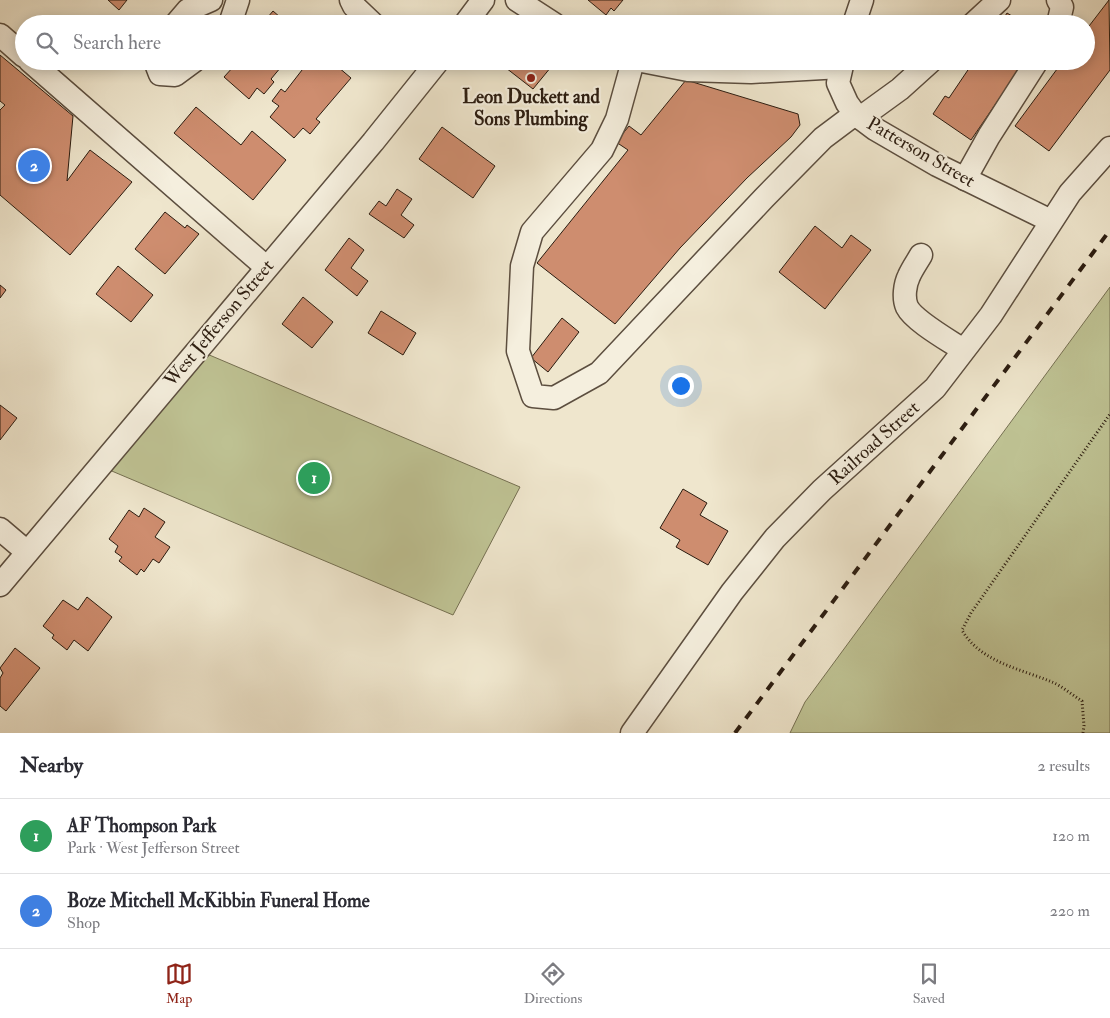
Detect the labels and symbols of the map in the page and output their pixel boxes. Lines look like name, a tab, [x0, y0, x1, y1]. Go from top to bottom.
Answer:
marker: Leon Duckett and Sons Plumbing	[525, 72, 537, 84]
place label: Leon Duckett and Sons Plumbing	[462, 85, 600, 132]
street label: Patterson Street	[863, 111, 979, 193]
pin: 2	[18, 147, 50, 185]
street label: West Jefferson Street	[158, 255, 279, 392]
your location	[668, 373, 694, 399]
street label: Railroad Street	[823, 396, 925, 490]
pin: 1	[298, 459, 330, 497]

